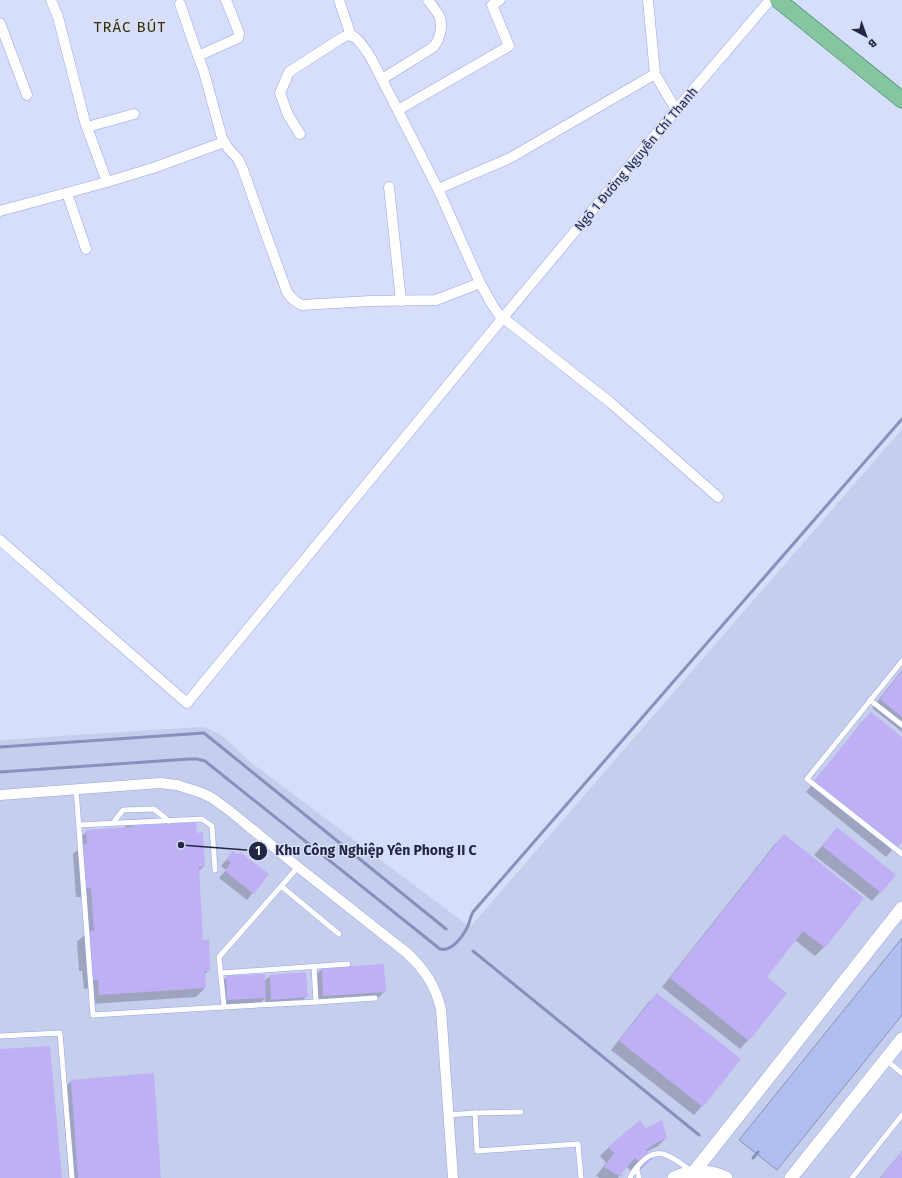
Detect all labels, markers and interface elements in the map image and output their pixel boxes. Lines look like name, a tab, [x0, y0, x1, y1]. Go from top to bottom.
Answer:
north arrow	[846, 16, 886, 56]
district label: TRÁC BÚT	[94, 18, 166, 36]
text: B	[865, 36, 879, 50]
street label: Ngõ 1 Đường Nguyễn Chí Thanh	[571, 84, 701, 234]
callout: Khu Công Nghiệp Yên Phong II C	[248, 838, 485, 864]
text: Khu Công Nghiệp Yên Phong II C	[275, 842, 477, 859]
text: 1	[255, 844, 261, 858]

